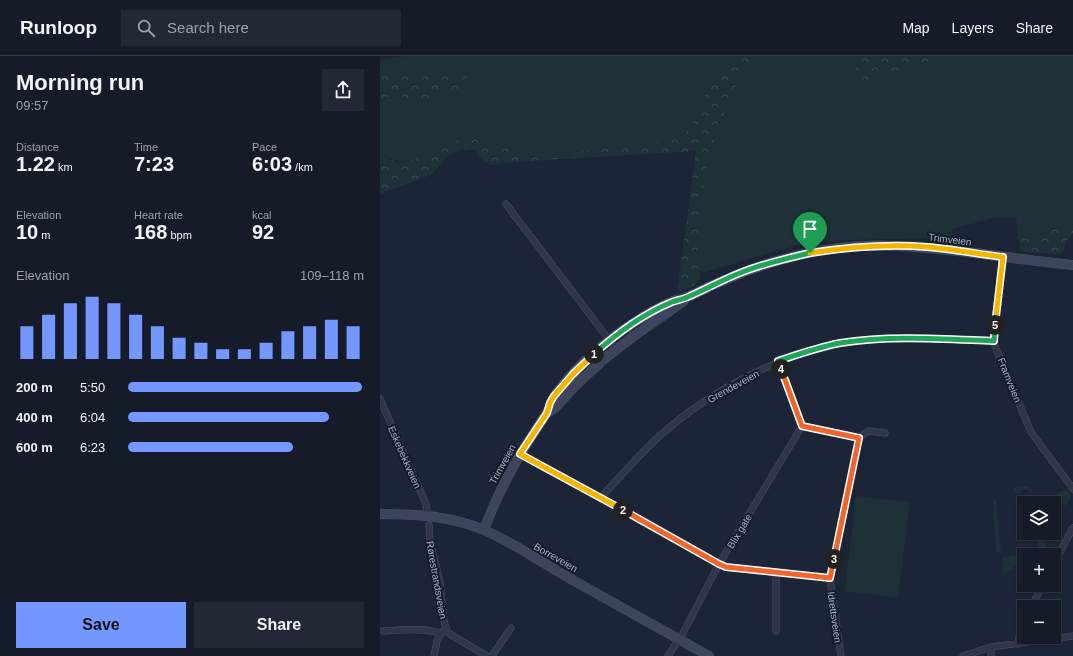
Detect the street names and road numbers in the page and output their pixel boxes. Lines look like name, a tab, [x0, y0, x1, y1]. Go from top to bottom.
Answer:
street label: Trimveien	[928, 231, 972, 248]
street label: Framveien	[996, 356, 1023, 404]
street label: Grendeveien	[706, 368, 761, 405]
street label: Eskebekkveien	[386, 424, 423, 490]
street label: Trimveien	[487, 443, 518, 486]
street label: Blix gate	[725, 512, 754, 551]
street label: Rørestrandsveien	[424, 540, 449, 620]
street label: Borreveien	[532, 541, 579, 574]
street label: Idrettsveien	[825, 591, 844, 643]

